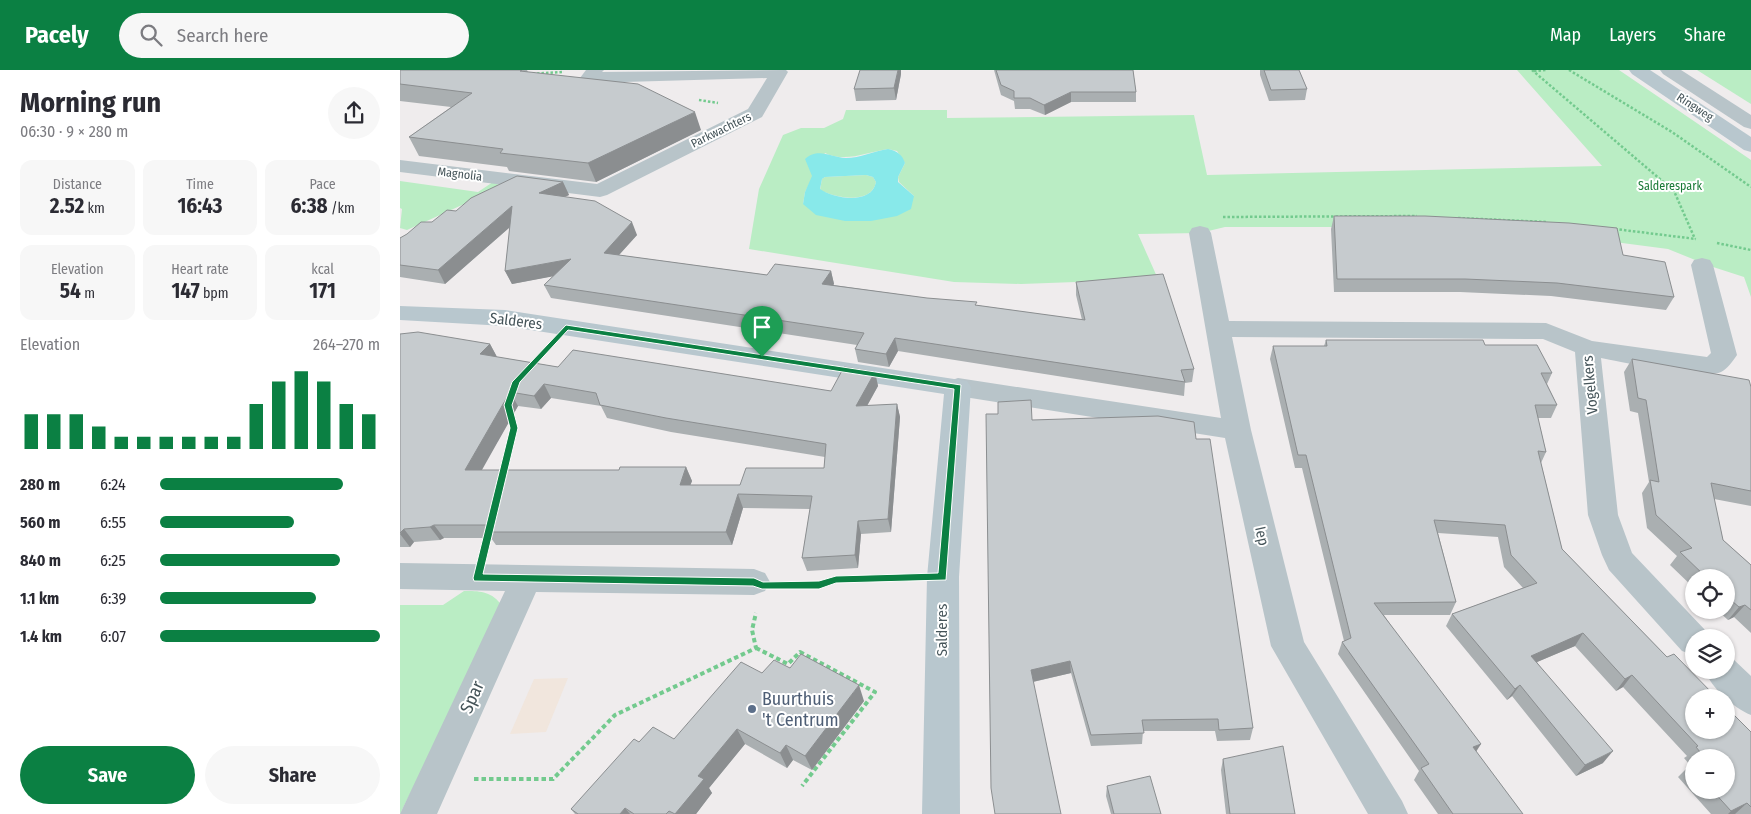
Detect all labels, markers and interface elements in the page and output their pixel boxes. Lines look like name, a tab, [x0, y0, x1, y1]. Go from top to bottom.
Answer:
search box	[119, 13, 469, 58]
text: Pacely	[25, 21, 89, 49]
icon: search	[137, 21, 165, 49]
text: Search here	[177, 24, 268, 47]
text: Map	[1550, 24, 1581, 46]
text: Layers	[1609, 24, 1656, 46]
text: Share	[1684, 24, 1726, 46]
text: Morning run	[20, 86, 161, 119]
button: share	[328, 87, 380, 139]
street label: Ringweg	[1674, 90, 1716, 124]
street label: Parkwachters	[689, 109, 753, 151]
text: 06:30 · 9 × 280 m	[20, 122, 128, 141]
street label: Magnolia	[437, 164, 483, 184]
text: Distance	[53, 176, 102, 193]
text: Time	[186, 176, 214, 193]
text: Pace	[310, 176, 336, 193]
park label: Salderespark	[1638, 179, 1702, 193]
text: 2.52	[50, 193, 84, 219]
text: 16:43	[177, 193, 223, 219]
text: 6:38	[291, 193, 328, 219]
text: km	[84, 200, 105, 217]
text: /km	[328, 200, 355, 217]
text: Elevation	[51, 261, 104, 278]
text: Heart rate	[171, 261, 229, 278]
text: kcal	[311, 261, 334, 278]
text: 54	[60, 278, 81, 304]
text: 147	[171, 278, 200, 304]
text: 171	[309, 278, 336, 304]
text: m	[81, 285, 95, 302]
text: bpm	[200, 285, 229, 302]
pin	[741, 306, 783, 357]
street label: Salderes	[489, 309, 543, 333]
icon: arrive	[748, 313, 776, 341]
text: Elevation	[20, 335, 80, 354]
text: 264–270 m	[313, 335, 380, 354]
street label: Vogelkers	[1578, 355, 1602, 415]
text: 280 m	[20, 475, 60, 494]
text: 6:24	[100, 475, 126, 494]
text: 560 m	[20, 513, 61, 532]
text: 6:55	[100, 513, 126, 532]
street label: Iep	[1251, 525, 1273, 547]
text: 840 m	[20, 551, 61, 570]
text: 6:25	[100, 551, 126, 570]
map controls	[1685, 569, 1735, 799]
button: locate	[1685, 569, 1735, 619]
text: 1.1 km	[20, 589, 59, 608]
text: 6:39	[100, 589, 126, 608]
street label: Salderes	[933, 604, 951, 656]
text: 1.4 km	[20, 627, 62, 646]
text: 6:07	[100, 627, 126, 646]
button: layers	[1685, 629, 1735, 679]
street label: Spar	[455, 677, 489, 717]
place label: Buurthuis 't Centrum	[762, 688, 839, 731]
button: +	[1685, 689, 1735, 739]
marker: Buurthuis 't Centrum	[746, 703, 758, 715]
button: Save	[20, 746, 195, 804]
button: Share	[205, 746, 380, 804]
button: −	[1685, 749, 1735, 799]

